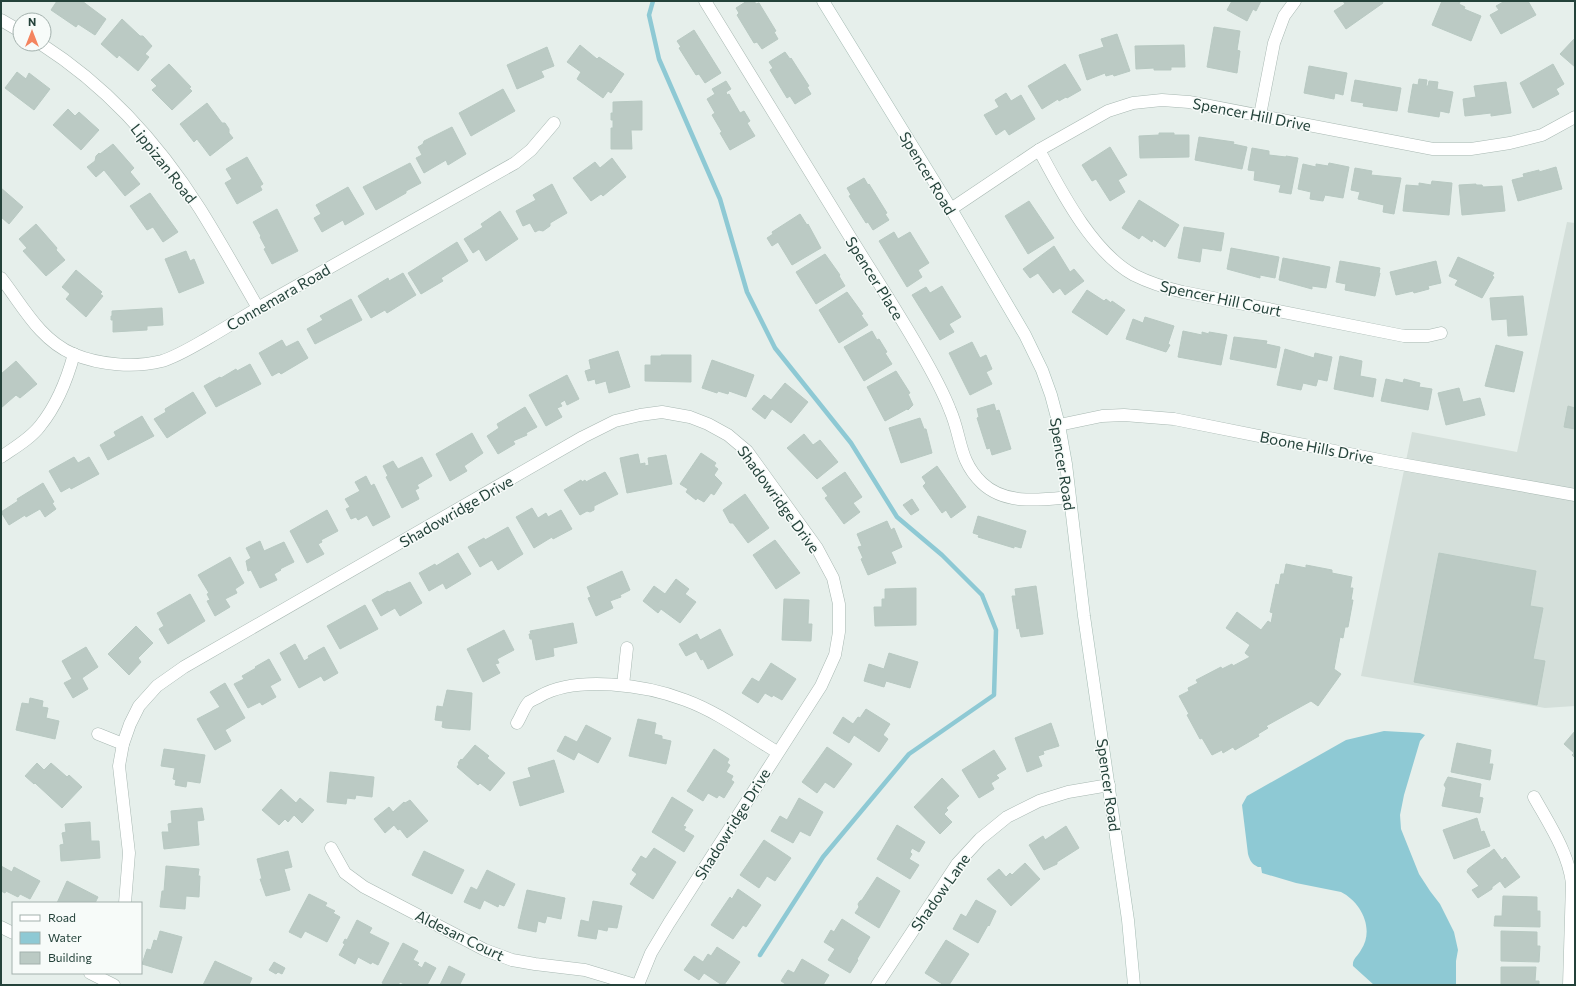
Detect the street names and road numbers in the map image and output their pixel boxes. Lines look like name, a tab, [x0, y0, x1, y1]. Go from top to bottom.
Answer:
street label: Spencer Hill Drive	[1191, 94, 1313, 134]
street label: Lippizan Road	[127, 120, 201, 206]
street label: Spencer Road	[896, 128, 960, 218]
street label: Spencer Place	[842, 233, 908, 323]
street label: Connemara Road	[223, 260, 333, 334]
street label: Spencer Hill Court	[1159, 276, 1283, 320]
street label: Spencer Road	[1047, 416, 1079, 512]
street label: Boone Hills Drive	[1259, 427, 1376, 467]
street label: Shadowridge Drive	[734, 442, 824, 556]
street label: Shadowridge Drive	[396, 471, 516, 551]
street label: Spencer Road	[1094, 737, 1124, 833]
street label: Shadowridge Drive	[690, 765, 774, 883]
street label: Shadow Lane	[907, 850, 973, 934]
street label: Aldesan Court	[413, 906, 507, 964]

